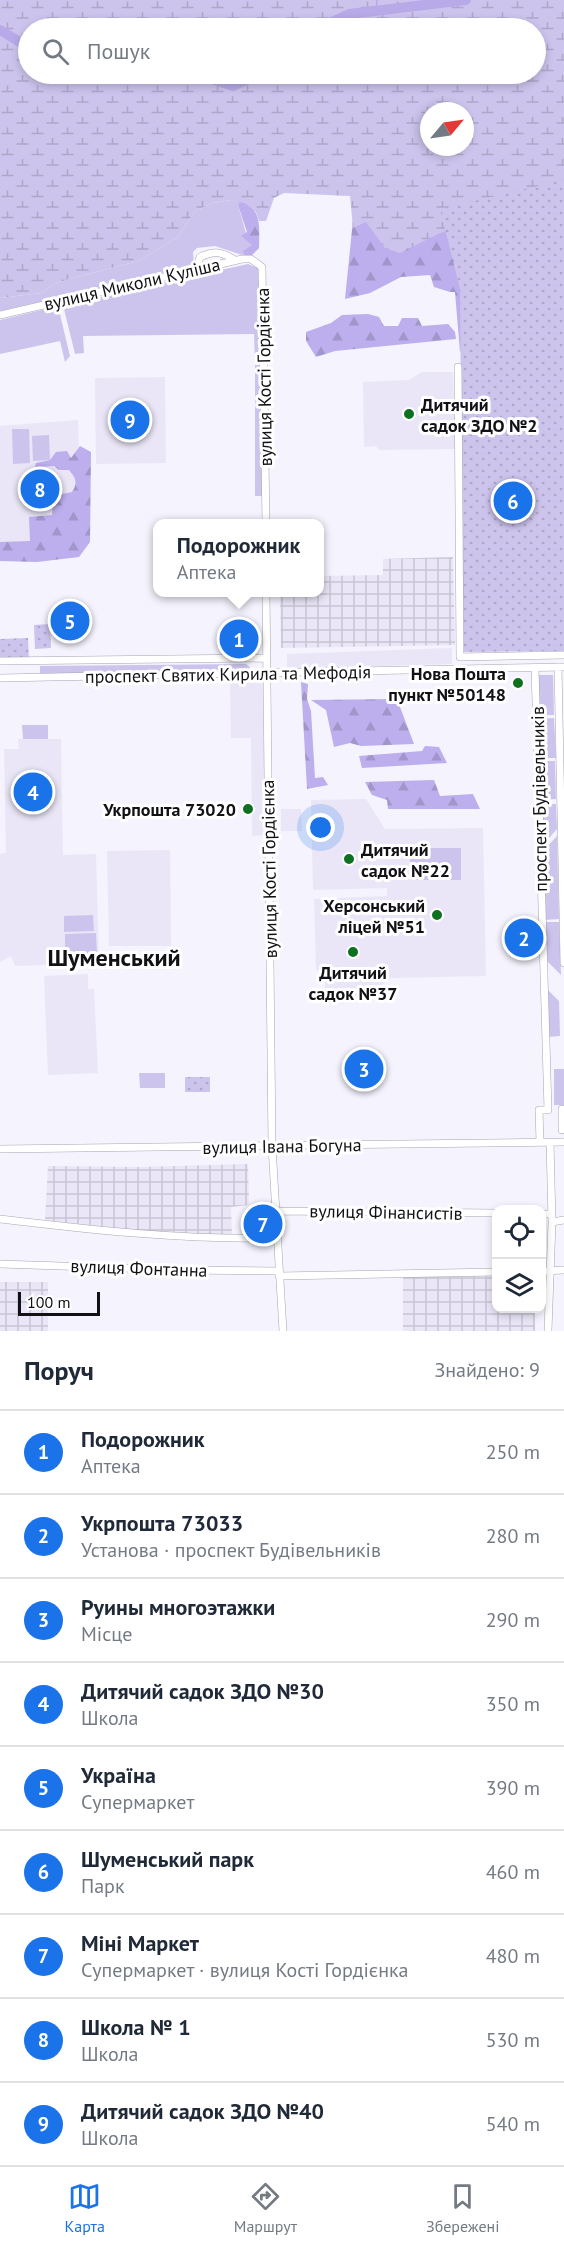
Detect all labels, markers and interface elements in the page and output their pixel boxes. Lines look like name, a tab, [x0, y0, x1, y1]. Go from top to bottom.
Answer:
search box	[18, 18, 546, 84]
icon: search	[39, 35, 72, 68]
text: Пошук	[87, 37, 150, 65]
north arrow	[420, 102, 474, 156]
street label: вулиця Миколи Куліша	[42, 253, 222, 315]
street label: вулиця Кості Гордієнка	[251, 287, 277, 467]
place label: Дитячий садок ЗДО №2	[421, 393, 538, 437]
pin: 9	[110, 398, 150, 442]
marker: Дитячий садок ЗДО №2	[402, 407, 416, 421]
pin: 8	[20, 466, 60, 512]
pin: 6	[494, 478, 532, 524]
popup	[153, 519, 324, 597]
text: Подорожник	[177, 531, 300, 559]
text: Аптека	[177, 559, 236, 585]
pin: 5	[50, 598, 90, 644]
pin: 1	[220, 616, 258, 662]
street label: проспект Святих Кирила та Мефодія	[85, 660, 371, 688]
place label: Нова Пошта пункт №50148	[388, 662, 506, 706]
marker: Нова Пошта пункт №50148	[511, 676, 525, 690]
street label: проспект Будівельників	[526, 706, 552, 892]
pin: 4	[14, 770, 52, 814]
street label: вулиця Кості Гордієнка	[256, 779, 282, 959]
place label: Укрпошта 73020	[102, 798, 236, 821]
marker: Укрпошта 73020	[241, 802, 255, 816]
your location	[306, 813, 335, 842]
place label: Дитячий садок №22	[361, 838, 450, 882]
marker: Дитячий садок №22	[342, 852, 356, 866]
place label: Херсонський ліцей №51	[323, 894, 425, 938]
marker: Херсонський ліцей №51	[430, 908, 444, 922]
pin: 2	[504, 916, 544, 960]
district label: Шуменський	[47, 942, 181, 973]
marker: Дитячий садок №37	[346, 945, 360, 959]
place label: Дитячий садок №37	[309, 961, 397, 1005]
pin: 3	[344, 1046, 384, 1092]
street label: вулиця Івана Богуна	[202, 1133, 362, 1159]
street label: вулиця Фінансистів	[309, 1199, 463, 1225]
pin: 7	[244, 1202, 282, 1246]
map controls	[492, 1205, 546, 1313]
button: locate	[492, 1205, 546, 1259]
street label: вулиця Фонтанна	[70, 1254, 208, 1282]
button: layers	[492, 1259, 546, 1313]
scale bar	[18, 1289, 100, 1316]
text: 100 m	[27, 1292, 70, 1312]
text: Поруч	[24, 1354, 94, 1387]
text: Знайдено: 9	[434, 1357, 540, 1383]
text: Подорожник	[81, 1425, 205, 1453]
text: 1	[38, 1439, 49, 1465]
text: 250 m	[486, 1439, 540, 1465]
text: Аптека	[81, 1453, 141, 1479]
text: Укрпошта 73033	[81, 1509, 243, 1537]
text: 2	[38, 1523, 49, 1549]
text: 280 m	[486, 1523, 540, 1549]
text: Установа · проспект Будівельників	[81, 1537, 381, 1563]
text: Руины многоэтажки	[81, 1593, 275, 1621]
text: 3	[38, 1607, 49, 1633]
text: 290 m	[486, 1607, 540, 1633]
text: Місце	[81, 1621, 132, 1647]
text: Дитячий садок ЗДО №30	[81, 1677, 324, 1705]
text: 4	[38, 1691, 49, 1717]
text: 350 m	[486, 1691, 540, 1717]
text: Школа	[81, 1705, 138, 1731]
text: Україна	[81, 1761, 156, 1789]
text: 5	[38, 1775, 49, 1801]
text: 390 m	[486, 1775, 540, 1801]
text: Супермаркет	[81, 1789, 194, 1815]
text: Шуменський парк	[81, 1845, 254, 1873]
text: 6	[38, 1859, 49, 1885]
text: 460 m	[486, 1859, 540, 1885]
text: Парк	[81, 1873, 124, 1899]
text: Міні Маркет	[81, 1929, 199, 1957]
text: 7	[38, 1943, 49, 1969]
text: 480 m	[486, 1943, 540, 1969]
text: Супермаркет · вулиця Кості Гордієнка	[81, 1957, 409, 1983]
text: Школа № 1	[81, 2013, 191, 2041]
text: 8	[38, 2027, 49, 2053]
text: 530 m	[486, 2027, 540, 2053]
text: Школа	[81, 2041, 138, 2067]
text: Дитячий садок ЗДО №40	[81, 2097, 324, 2125]
text: 9	[38, 2111, 49, 2137]
text: 540 m	[486, 2111, 540, 2137]
text: Школа	[81, 2125, 138, 2151]
tab: Карта	[64, 2180, 105, 2236]
tab: Маршрут	[234, 2180, 297, 2236]
tab: Збережені	[426, 2180, 500, 2236]

